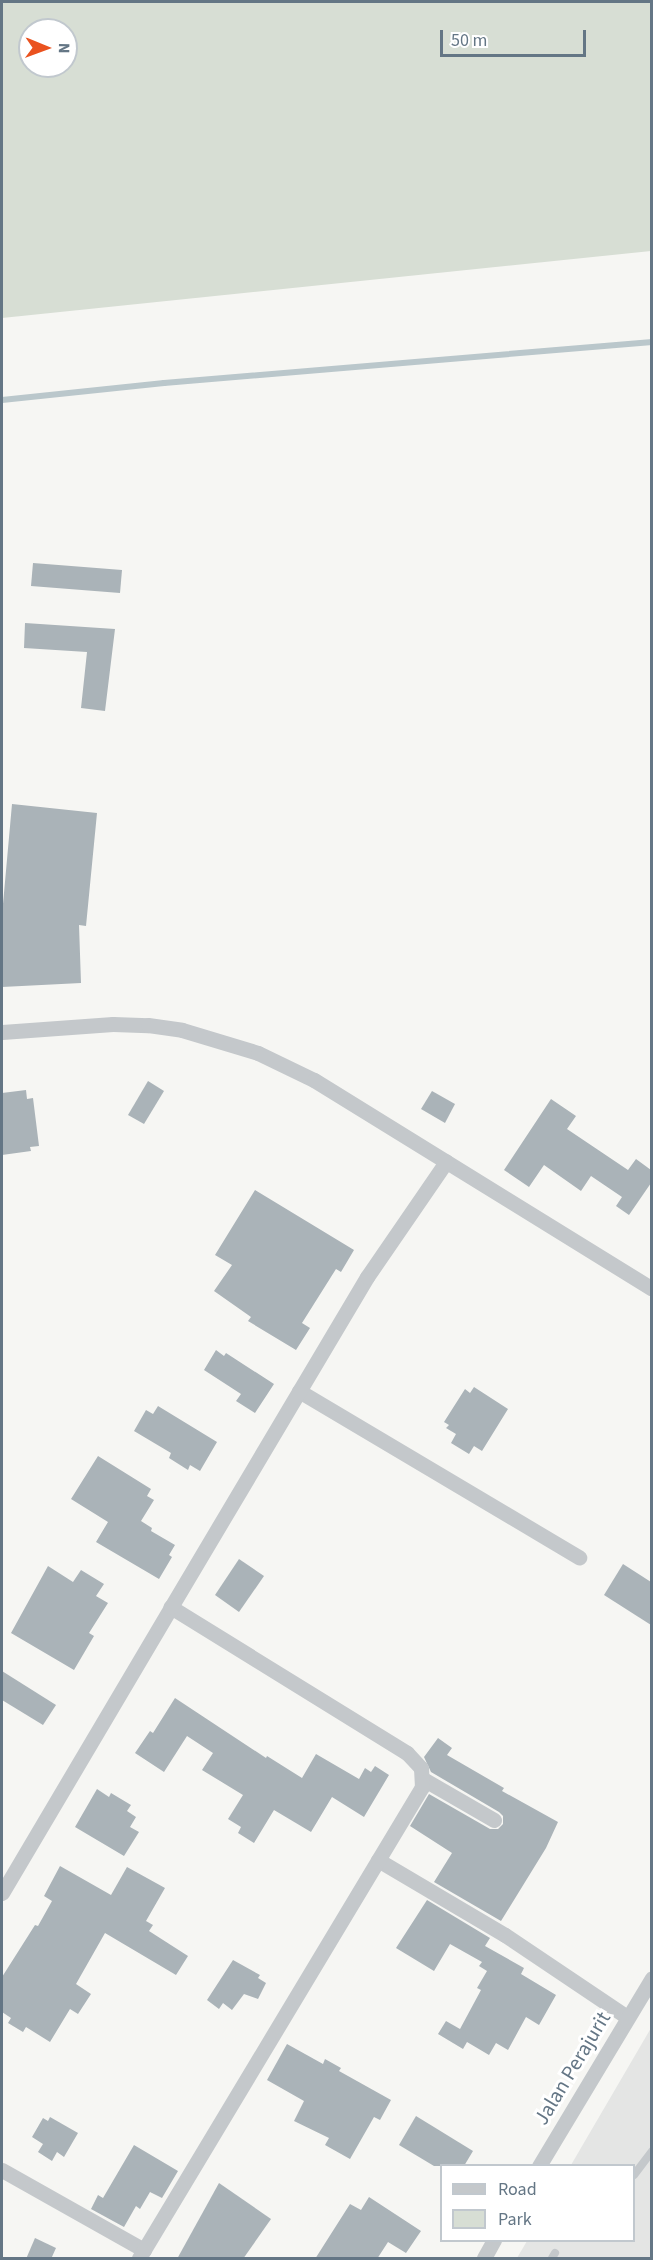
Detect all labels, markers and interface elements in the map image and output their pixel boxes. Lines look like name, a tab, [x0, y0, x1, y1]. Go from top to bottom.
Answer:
north arrow	[18, 18, 78, 78]
scale bar	[443, 18, 588, 56]
text: 50 m	[451, 28, 487, 53]
text: N	[53, 43, 75, 54]
street label: Jalan Perajurit	[528, 2007, 616, 2129]
legend	[440, 2164, 635, 2242]
text: Road	[498, 2177, 537, 2202]
text: Park	[498, 2207, 532, 2232]

